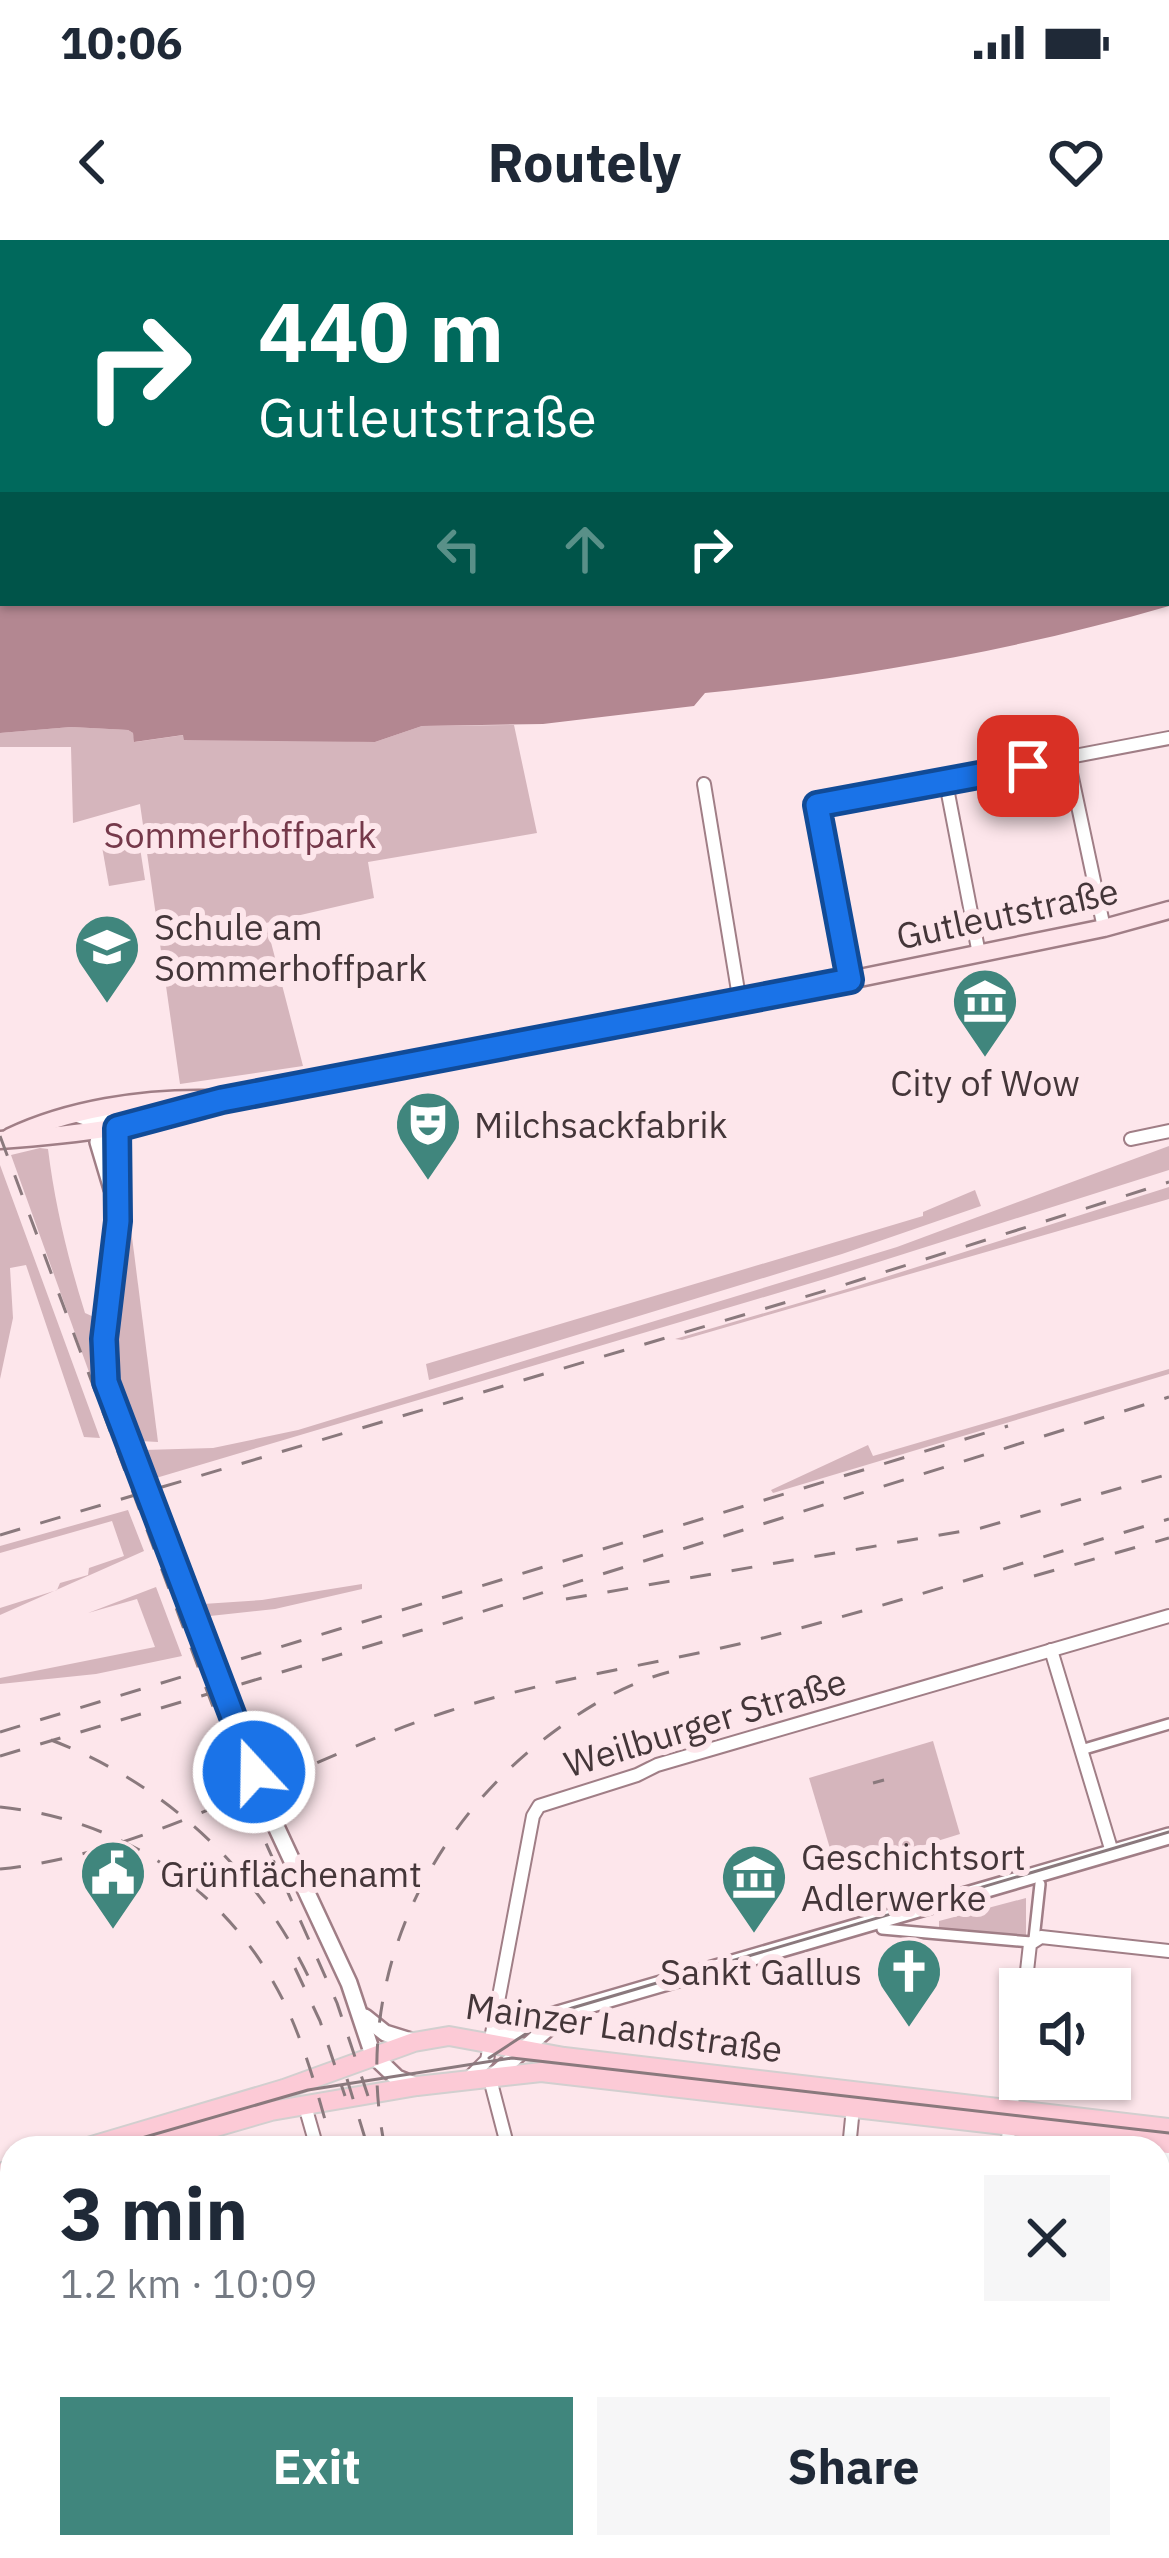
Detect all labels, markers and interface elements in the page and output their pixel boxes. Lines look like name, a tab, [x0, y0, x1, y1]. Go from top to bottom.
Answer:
text: 10:06	[60, 13, 183, 71]
text: Routely	[488, 127, 681, 197]
icon: back	[60, 129, 126, 195]
icon: heart	[1043, 129, 1109, 195]
text: 440 m	[258, 276, 504, 385]
icon: right	[60, 288, 216, 444]
text: Gutleutstraße	[258, 382, 597, 452]
icon: left	[426, 516, 492, 582]
icon: ahead	[552, 516, 618, 582]
icon: right	[678, 516, 744, 582]
pin	[977, 715, 1079, 817]
icon: arrive	[995, 733, 1061, 799]
park label: Sommerhoffpark	[104, 811, 376, 858]
street label: Gutleutstraße	[892, 867, 1122, 959]
place label: Schule am Sommerhoffpark	[154, 903, 427, 991]
school or university icon: Schule am Sommerhoffpark	[72, 912, 142, 1006]
museum icon: City of Wow	[950, 966, 1020, 1060]
place label: City of Wow	[890, 1059, 1080, 1106]
theatre icon: Milchsackfabrik	[393, 1089, 463, 1183]
place label: Milchsackfabrik	[474, 1101, 727, 1148]
street label: Weilburger Straße	[558, 1657, 852, 1787]
position arrow	[191, 1709, 317, 1835]
place label: Geschichtsort Adlerwerke	[801, 1833, 1026, 1921]
public building icon: Grünflächenamt	[78, 1838, 148, 1932]
museum icon: Geschichtsort Adlerwerke	[719, 1842, 789, 1936]
place label: Grünflächenamt	[160, 1850, 422, 1897]
church icon: Sankt Gallus	[874, 1936, 944, 2030]
place label: Sankt Gallus	[660, 1948, 862, 1995]
map controls	[999, 1968, 1131, 2100]
button: sound	[999, 1968, 1131, 2100]
street label: Mainzer Landstraße	[463, 1982, 785, 2072]
text: 3 min	[60, 2166, 248, 2260]
button: close	[984, 2175, 1110, 2301]
text: 1.2 km · 10:09	[60, 2258, 317, 2309]
button: Exit	[60, 2397, 573, 2535]
button: Share	[597, 2397, 1110, 2535]

